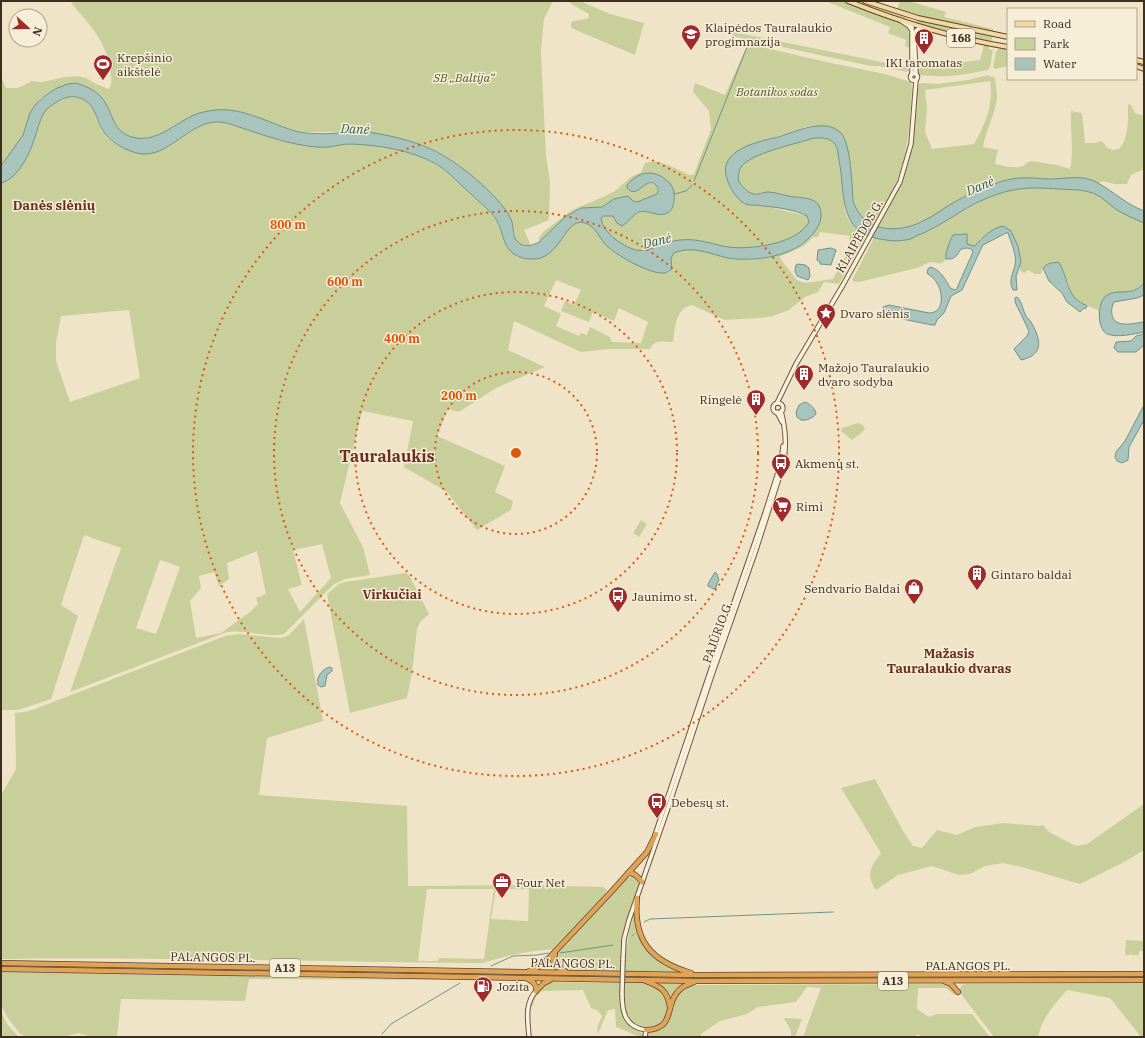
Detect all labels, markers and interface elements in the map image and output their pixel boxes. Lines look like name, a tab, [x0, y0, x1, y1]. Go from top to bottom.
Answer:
north arrow	[8, 8, 48, 48]
legend	[1007, 8, 1137, 80]
text: Road	[1043, 16, 1072, 31]
place label: Klaipėdos Tauralaukio progimnazija	[705, 20, 833, 49]
school or university icon: Klaipėdos Tauralaukio progimnazija	[680, 23, 702, 51]
text: N	[29, 25, 45, 38]
building icon: IKI taromatas	[913, 27, 935, 55]
road number: 168	[947, 29, 975, 47]
text: Park	[1043, 36, 1069, 51]
place label: Krepšinio aikštelė	[117, 50, 173, 79]
sports icon: Krepšinio aikštelė	[92, 53, 114, 81]
place label: IKI taromatas	[886, 55, 963, 70]
text: Water	[1043, 56, 1077, 71]
park label: SB „Baltija“	[432, 70, 496, 85]
park label: Botanikos sodas	[735, 84, 818, 99]
water label: Danė	[339, 120, 370, 138]
water label: Danė	[962, 172, 997, 200]
district label: Danės slėnių	[13, 197, 96, 214]
street label: KLAIPĖDOS G.	[832, 197, 886, 275]
text: 800 m	[270, 217, 306, 232]
water label: Danė	[640, 229, 673, 253]
text: 600 m	[327, 274, 363, 289]
place icon: Dvaro slėnis	[815, 302, 837, 330]
place label: Dvaro slėnis	[840, 306, 909, 321]
text: 400 m	[384, 331, 420, 346]
place label: Mažojo Tauralaukio dvaro sodyba	[818, 360, 929, 389]
building icon: Mažojo Tauralaukio dvaro sodyba	[793, 363, 815, 391]
text: 200 m	[441, 388, 477, 403]
building icon: Ringelė	[745, 388, 767, 416]
place label: Ringelė	[700, 392, 742, 407]
district label: Tauralaukis	[339, 446, 435, 466]
centre of rings	[509, 446, 523, 460]
bus stop icon: Akmenų st.	[770, 452, 792, 480]
place label: Akmenų st.	[795, 456, 859, 471]
supermarket icon: Rimi	[771, 495, 793, 523]
place label: Rimi	[796, 499, 823, 514]
building icon: Gintaro baldai	[966, 563, 988, 591]
place label: Gintaro baldai	[991, 567, 1072, 582]
shop icon: Sendvario Baldai	[903, 577, 925, 605]
place label: Sendvario Baldai	[804, 581, 900, 596]
bus stop icon: Jaunimo st.	[607, 585, 629, 613]
district label: Virkučiai	[363, 586, 422, 603]
place label: Jaunimo st.	[632, 589, 697, 604]
street label: PAJŪRIO G.	[699, 599, 735, 665]
district label: Mažasis Tauralaukio dvaras	[887, 645, 1012, 677]
bus stop icon: Debesų st.	[646, 791, 668, 819]
place label: Debesų st.	[671, 795, 729, 810]
office icon: Four Net	[491, 871, 513, 899]
place label: Four Net	[516, 875, 565, 890]
street label: PALANGOS PL.	[170, 949, 256, 965]
street label: PALANGOS PL.	[530, 955, 616, 971]
street label: PALANGOS PL.	[925, 958, 1011, 973]
road number: A13	[270, 959, 300, 977]
road number: A13	[878, 972, 908, 990]
fuel station icon: Jozita	[472, 975, 494, 1003]
place label: Jozita	[497, 979, 530, 994]

